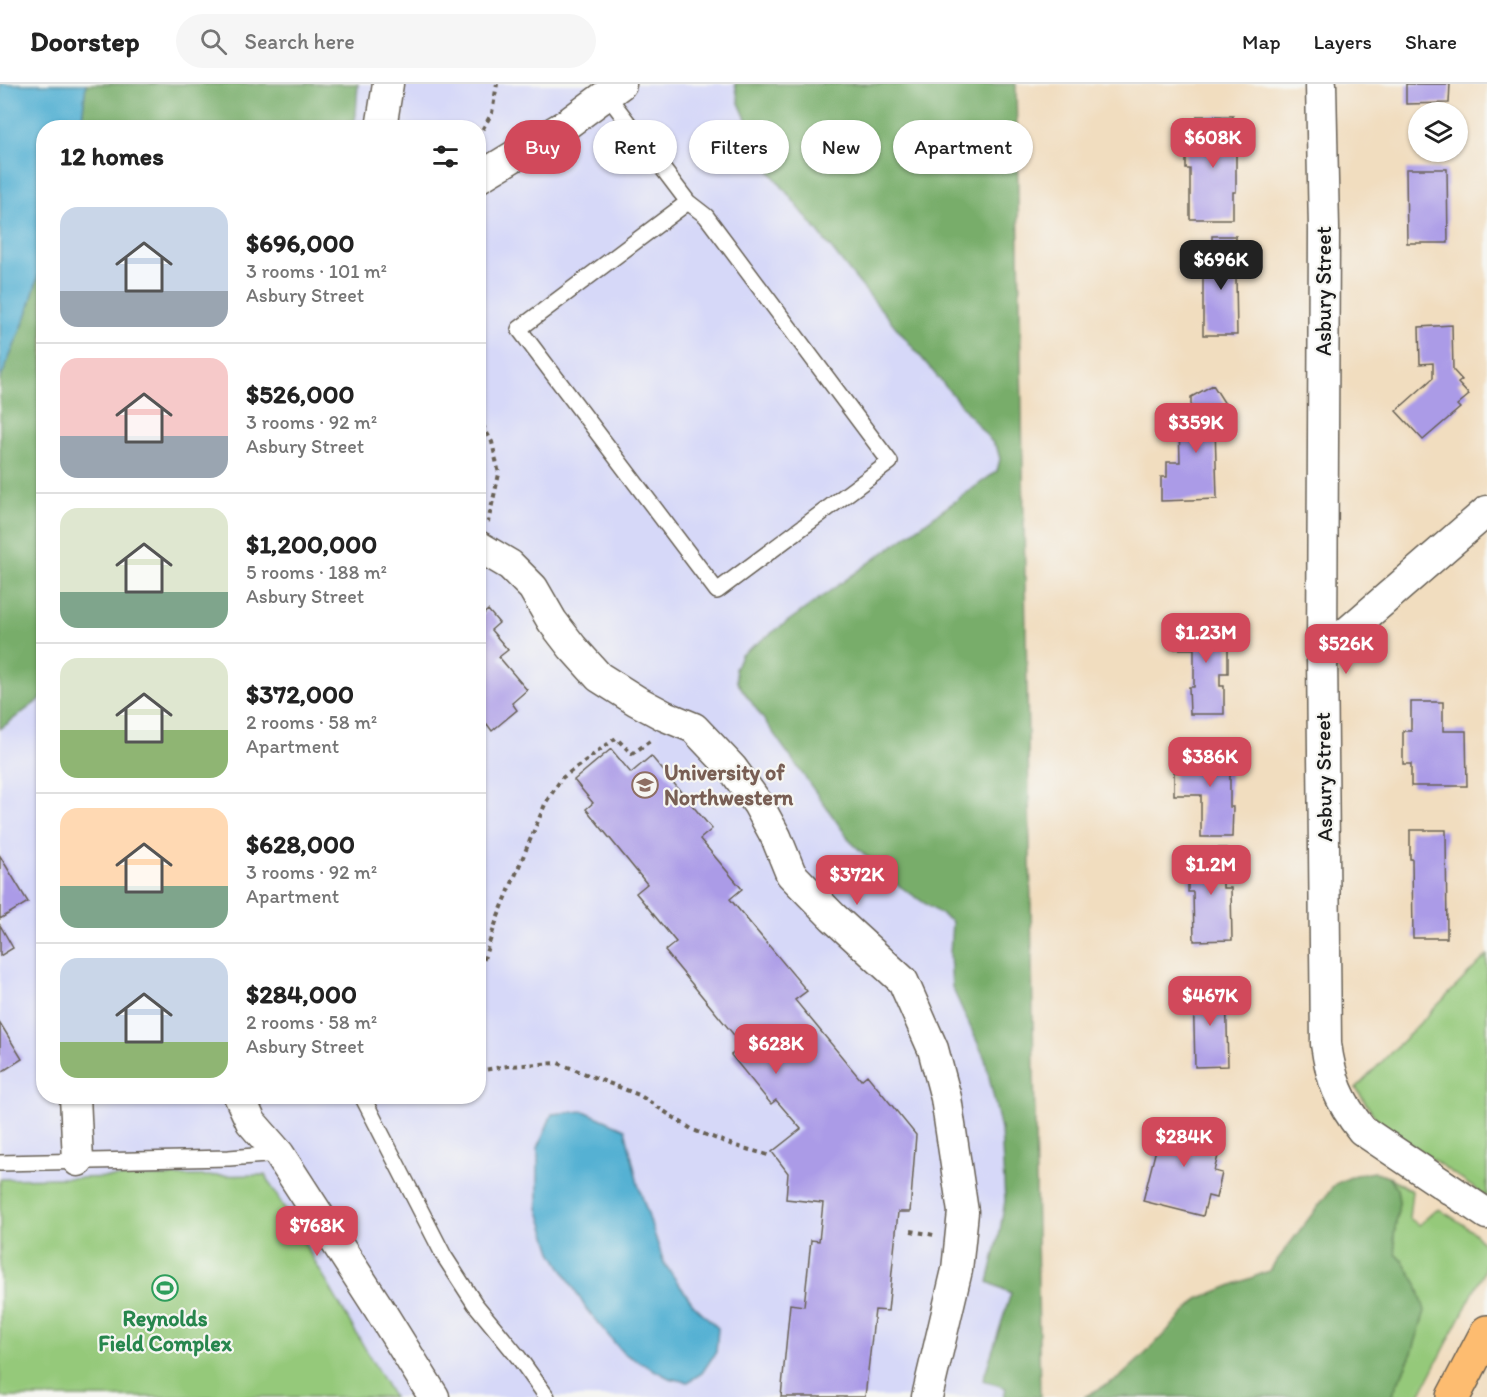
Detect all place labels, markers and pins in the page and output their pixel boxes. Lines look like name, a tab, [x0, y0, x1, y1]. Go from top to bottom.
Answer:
pin: $608K	[1171, 118, 1255, 169]
pin: $696K	[1179, 240, 1263, 291]
pin: $359K	[1154, 403, 1238, 454]
pin: $1.23M	[1157, 613, 1255, 664]
pin: $526K	[1304, 624, 1388, 675]
pin: $386K	[1168, 737, 1252, 788]
place label: University of Northwestern	[664, 759, 794, 811]
school or university icon: University of Northwestern	[630, 770, 660, 800]
pin: $1.2M	[1169, 845, 1253, 896]
pin: $372K	[815, 855, 899, 906]
pin: $467K	[1168, 976, 1252, 1027]
pin: $628K	[734, 1024, 818, 1075]
pin: $284K	[1142, 1117, 1226, 1168]
pin: $768K	[275, 1206, 359, 1257]
sports icon: Reynolds Field Complex	[150, 1273, 180, 1303]
place label: Reynolds Field Complex	[98, 1305, 233, 1357]

